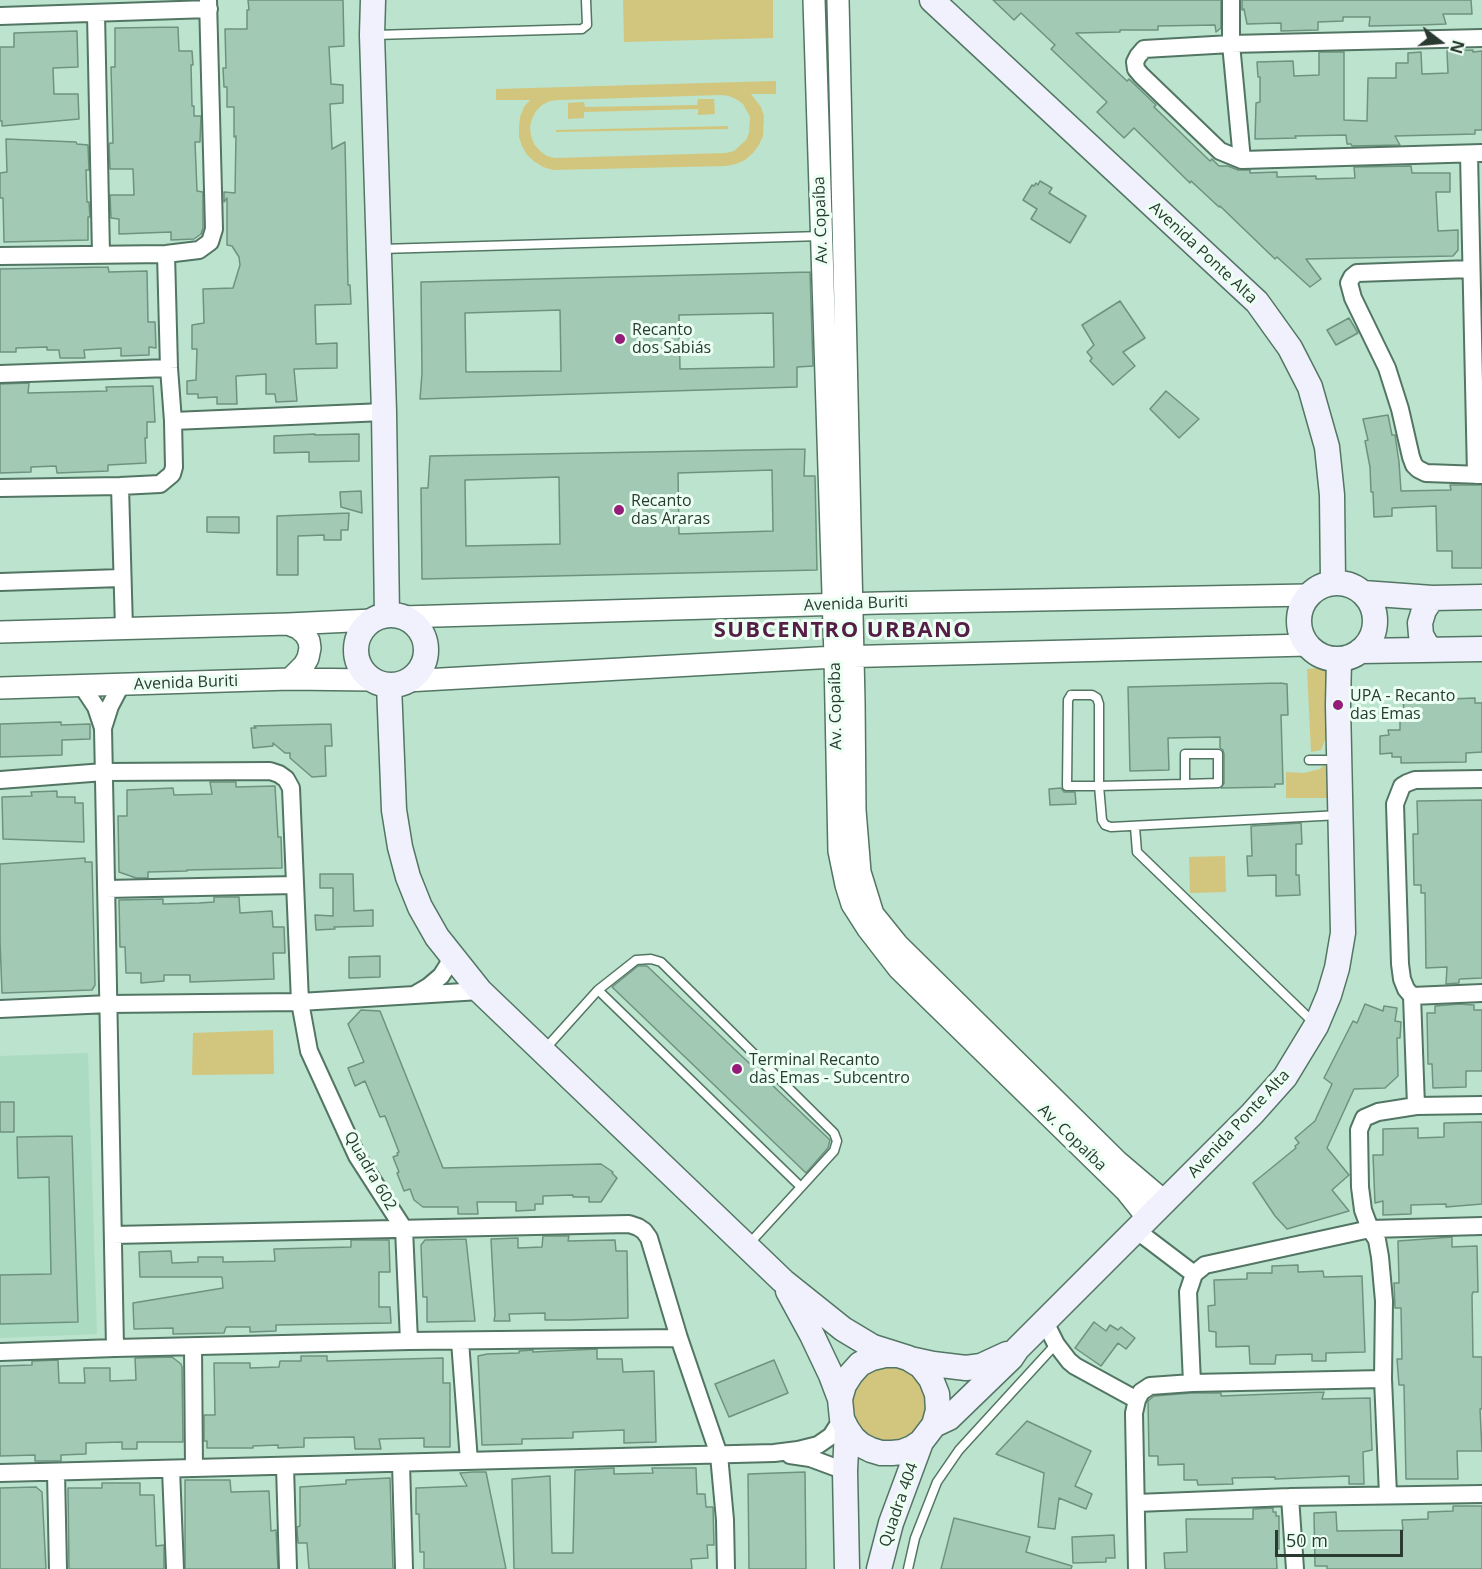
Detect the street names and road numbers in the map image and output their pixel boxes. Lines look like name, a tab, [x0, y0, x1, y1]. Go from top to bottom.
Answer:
street label: Av. Copaíba	[810, 176, 832, 264]
street label: Avenida Ponte Alta	[1145, 198, 1261, 308]
street label: Avenida Buriti	[804, 593, 908, 615]
street label: Av. Copaíba	[826, 662, 846, 750]
street label: Avenida Buriti	[134, 672, 238, 694]
street label: Avenida Ponte Alta	[1184, 1066, 1294, 1182]
street label: Av. Copaíba	[1034, 1101, 1110, 1175]
street label: Quadra 602	[340, 1128, 400, 1214]
street label: Quadra 404	[876, 1460, 922, 1550]

